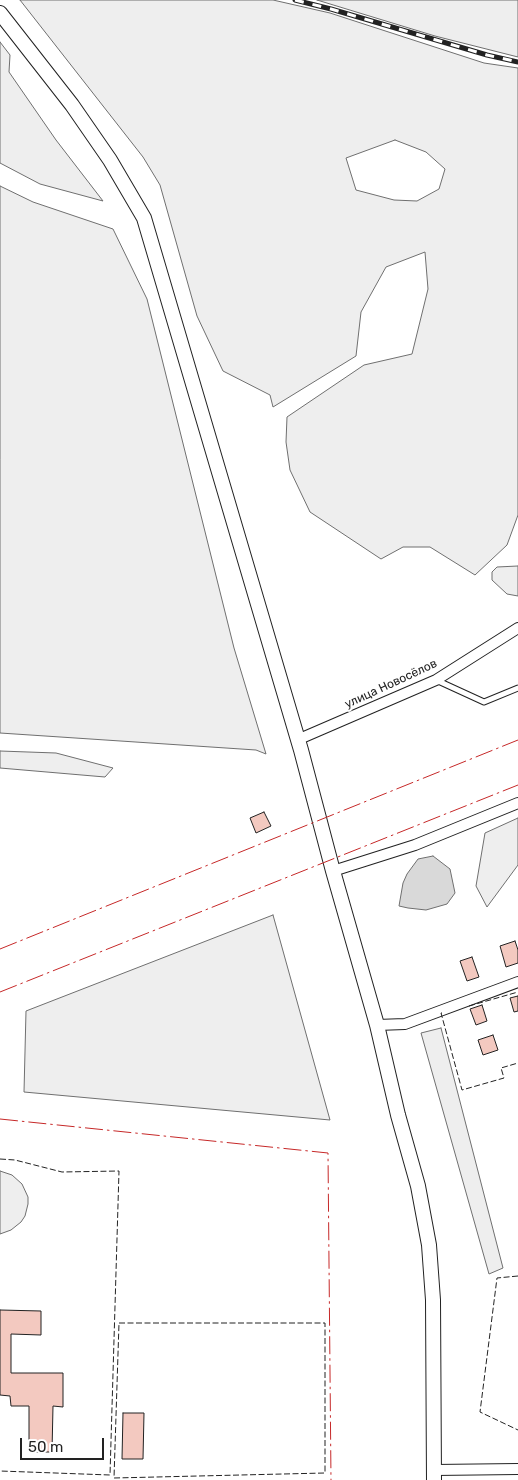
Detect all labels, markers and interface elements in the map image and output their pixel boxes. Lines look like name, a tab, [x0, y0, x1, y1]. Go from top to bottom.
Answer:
street label: улица Новосёлов	[342, 656, 440, 712]
scale bar	[22, 1428, 106, 1460]
text: 50 m	[28, 1438, 63, 1456]

